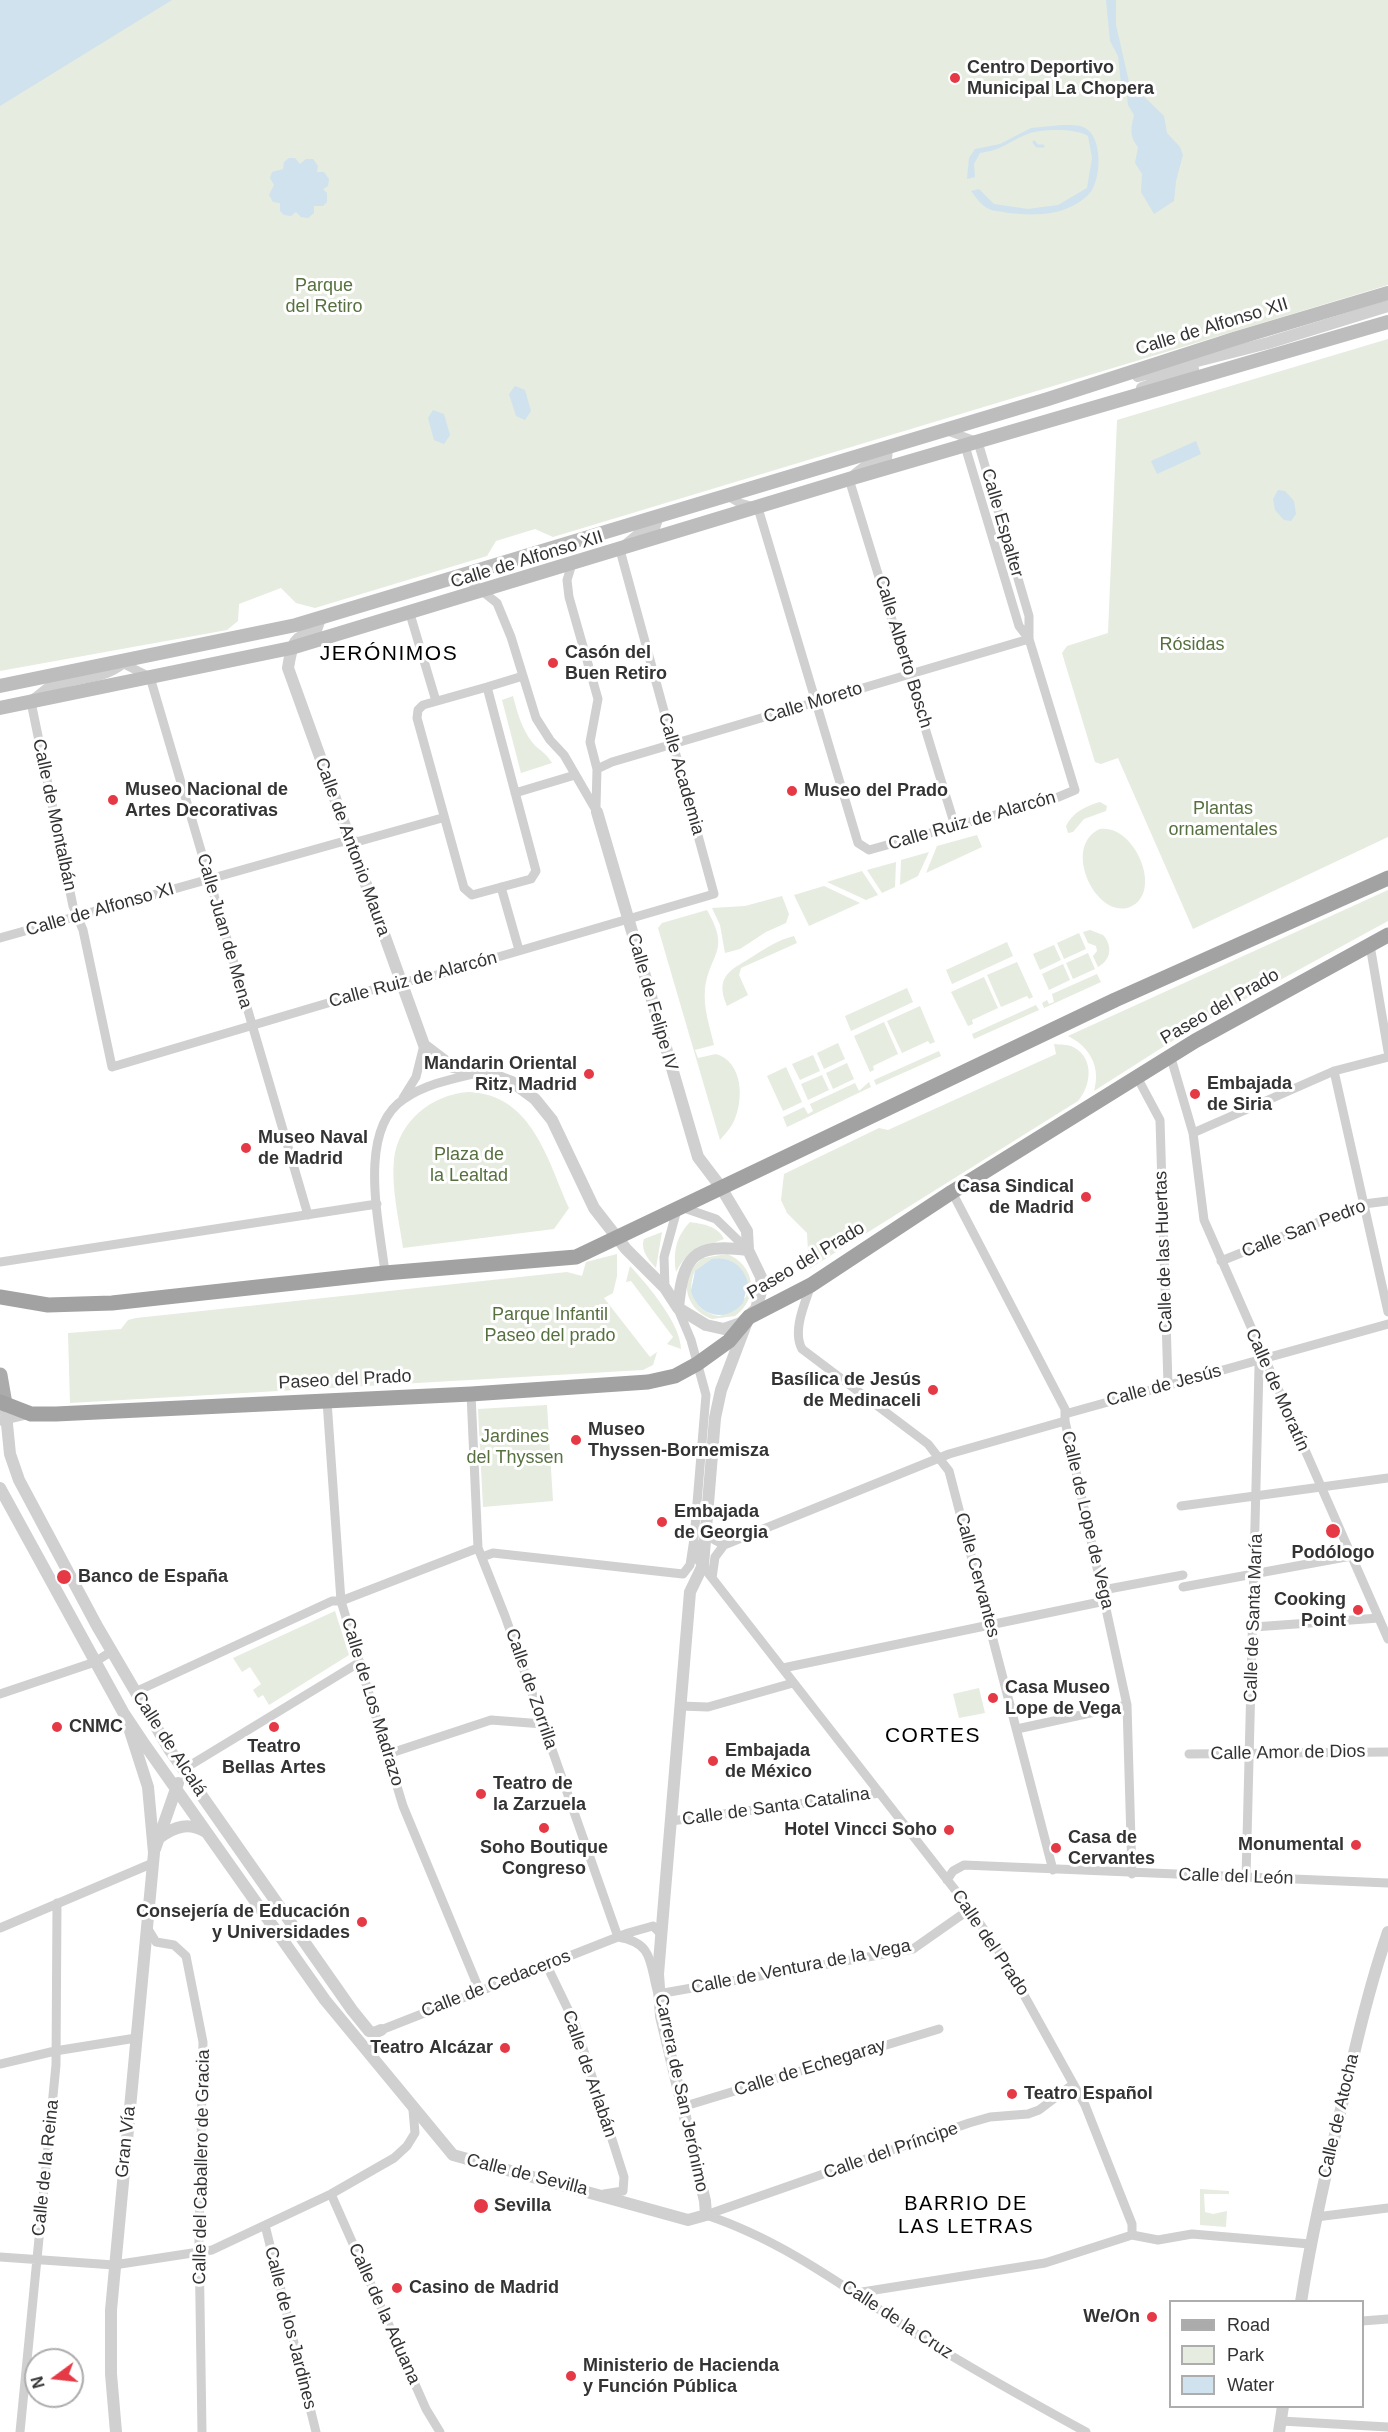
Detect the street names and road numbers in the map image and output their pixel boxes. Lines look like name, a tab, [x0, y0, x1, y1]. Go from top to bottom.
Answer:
street label: Calle de Alfonso XII	[1133, 294, 1291, 360]
street label: Calle Espalter	[976, 466, 1028, 580]
street label: Calle de Alfonso XII	[448, 527, 606, 593]
street label: Calle Alberto Bosch	[870, 573, 936, 731]
street label: Calle Moreto	[761, 678, 865, 728]
street label: Calle Academia	[653, 710, 709, 838]
street label: Calle de Montalbán	[27, 737, 81, 893]
street label: Calle de Antonio Maura	[310, 755, 394, 939]
street label: Calle Ruiz de Alarcón	[886, 787, 1058, 855]
street label: Calle Juan de Mena	[192, 851, 256, 1011]
street label: Calle de Alfonso XI	[23, 879, 177, 941]
street label: Calle de Felipe IV	[622, 931, 682, 1073]
street label: Calle Ruiz de Alarcón	[327, 947, 499, 1013]
street label: Paseo del Prado	[1157, 964, 1283, 1050]
street label: Calle de las Huertas	[1150, 1171, 1178, 1333]
street label: Calle San Pedro	[1239, 1195, 1369, 1263]
street label: Paseo del Prado	[743, 1217, 869, 1305]
street label: Calle de Moratín	[1240, 1325, 1314, 1455]
street label: Calle de Jesús	[1104, 1360, 1224, 1412]
street label: Paseo del Prado	[278, 1366, 412, 1394]
street label: Calle de Lope de Vega	[1056, 1429, 1118, 1611]
street label: Calle Cervantes	[950, 1510, 1004, 1640]
street label: Calle de Santa María	[1240, 1533, 1268, 1703]
street label: Calle de Los Madrazo	[336, 1615, 408, 1789]
street label: Calle de Zorrilla	[500, 1626, 562, 1752]
street label: Calle de Alcalá	[127, 1688, 211, 1800]
street label: Calle Amor de Dios	[1210, 1741, 1366, 1765]
street label: Calle de Santa Catalina	[681, 1783, 871, 1831]
street label: Calle del León	[1178, 1864, 1294, 1890]
street label: Calle del Prado	[947, 1886, 1033, 2000]
street label: Calle de Ventura de la Vega	[689, 1935, 913, 1999]
street label: Calle de Cedaceros	[418, 1946, 574, 2022]
street label: Carrera de San Jerónimo	[649, 1992, 713, 2194]
street label: Calle de Arlabán	[557, 2008, 621, 2140]
street label: Calle de Echegaray	[732, 2035, 888, 2101]
street label: Calle del Caballero de Gracia	[189, 2049, 215, 2285]
street label: Calle de Atocha	[1314, 2052, 1364, 2180]
street label: Calle de la Reina	[28, 2099, 64, 2237]
street label: Gran Vía	[111, 2105, 141, 2179]
street label: Calle del Príncipe	[821, 2118, 961, 2184]
street label: Calle de Sevilla	[464, 2150, 590, 2200]
street label: Calle de la Aduana	[343, 2240, 425, 2388]
street label: Calle de los Jardines	[259, 2244, 321, 2412]
street label: Calle de la Cruz	[837, 2276, 957, 2364]

